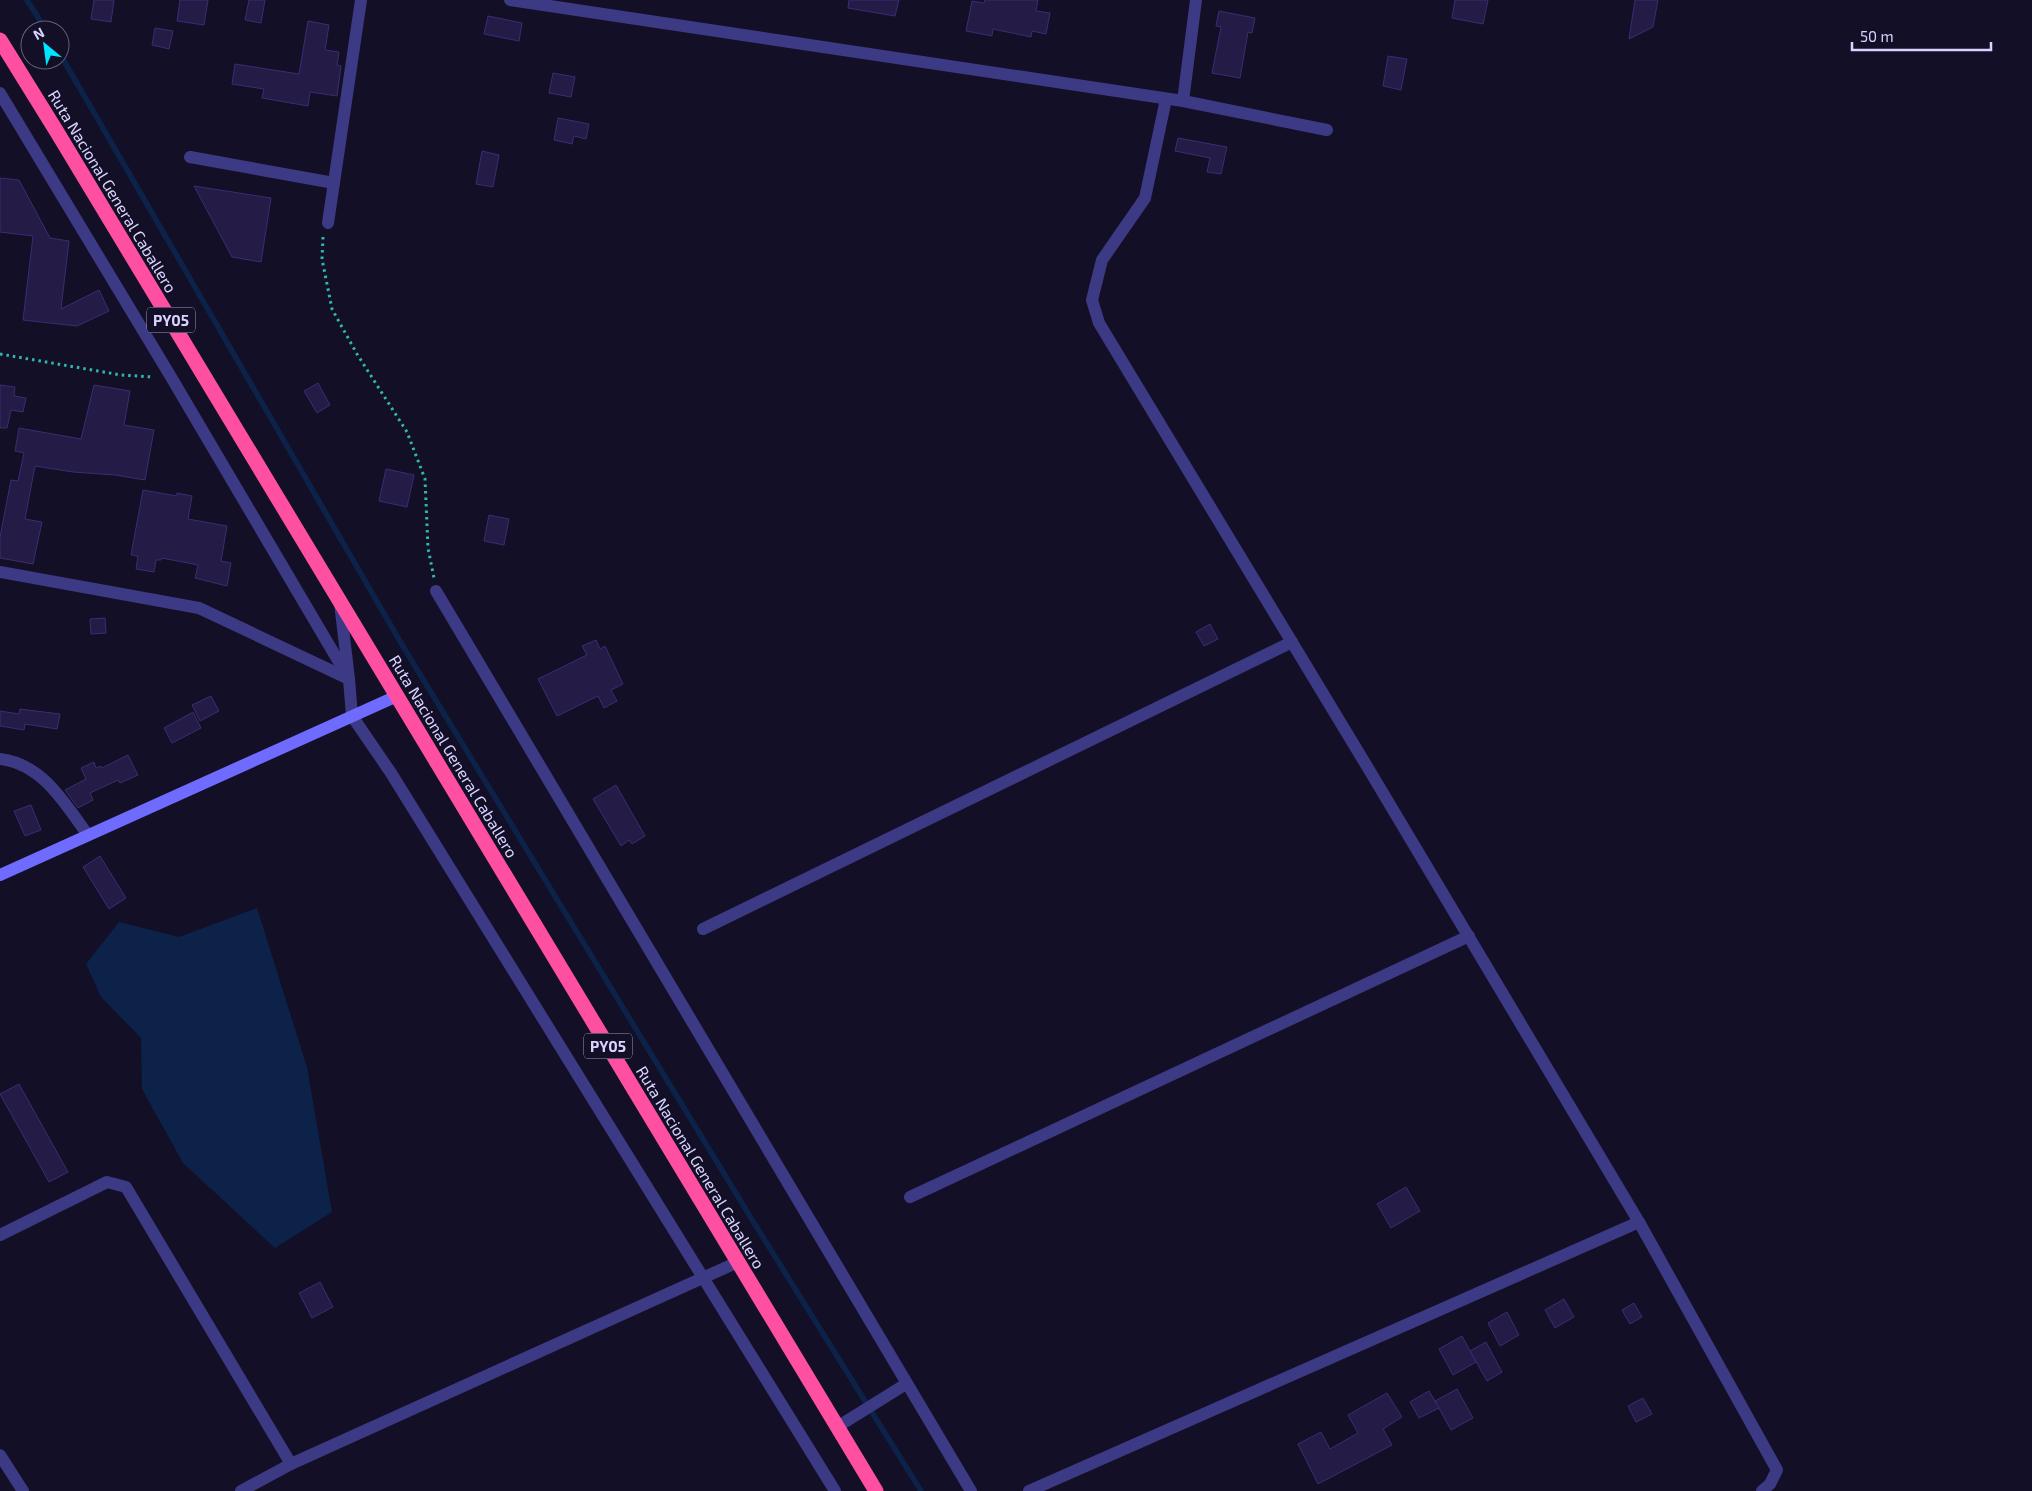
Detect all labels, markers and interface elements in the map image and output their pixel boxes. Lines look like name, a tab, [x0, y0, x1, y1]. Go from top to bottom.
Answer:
north arrow	[20, 20, 70, 70]
scale bar	[1852, 20, 1991, 52]
text: N	[30, 23, 47, 43]
text: 50 m	[1860, 27, 1894, 45]
street label: Ruta Nacional General Caballero	[45, 86, 181, 296]
road number: PY05	[147, 308, 195, 332]
street label: Ruta Nacional General Caballero	[386, 651, 522, 861]
road number: PY05	[584, 1034, 632, 1058]
street label: Ruta Nacional General Caballero	[633, 1062, 769, 1272]

